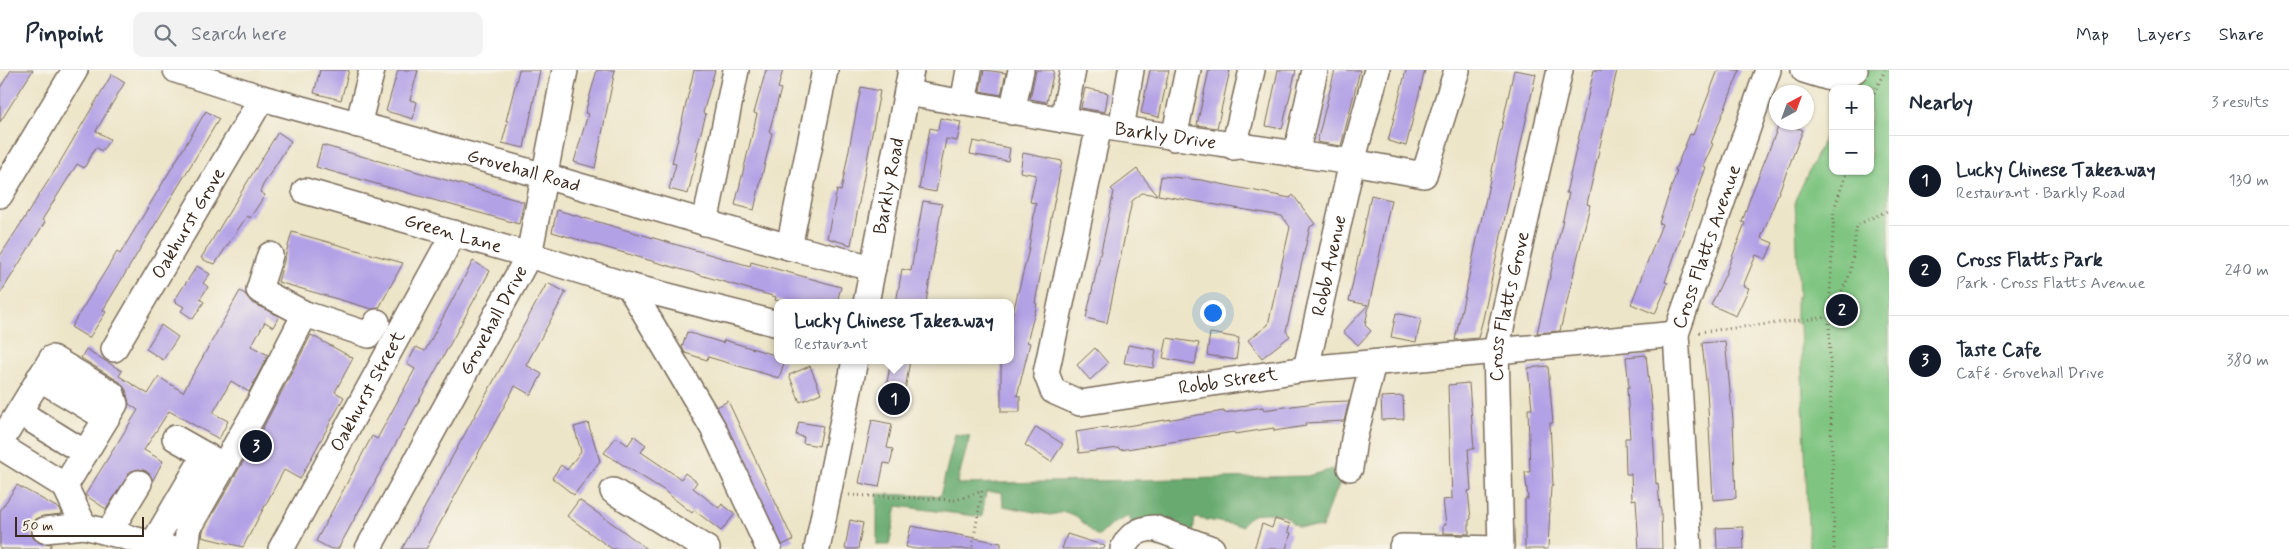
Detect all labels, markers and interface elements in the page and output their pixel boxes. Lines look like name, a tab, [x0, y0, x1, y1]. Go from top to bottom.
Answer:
search box	[133, 12, 483, 57]
text: Pinpoint	[25, 19, 103, 50]
icon: search	[151, 21, 179, 49]
text: Search here	[191, 22, 287, 47]
text: Map	[2076, 23, 2109, 47]
text: Layers	[2137, 23, 2191, 47]
text: Share	[2219, 23, 2264, 47]
north arrow	[1769, 85, 1814, 130]
map controls	[1829, 85, 1874, 175]
button: +	[1829, 85, 1874, 130]
text: Nearby	[1909, 89, 1973, 117]
text: 3 results	[2211, 92, 2269, 113]
street label: Barkly Drive	[1113, 116, 1218, 155]
button: −	[1829, 130, 1874, 175]
street label: Barkly Road	[867, 136, 910, 237]
street label: Grovehall Road	[464, 143, 583, 198]
text: Lucky Chinese Takeaway	[1956, 158, 2155, 183]
street label: Cross Flatts Avenue	[1666, 161, 1747, 332]
street label: Oakhurst Grove	[146, 163, 231, 284]
text: 1	[1921, 170, 1929, 191]
text: 130 m	[2228, 170, 2269, 191]
text: Restaurant · Barkly Road	[1956, 183, 2125, 204]
street label: Green Lane	[401, 208, 505, 259]
street label: Robb Avenue	[1306, 213, 1352, 318]
street label: Cross Flatts Grove	[1483, 229, 1535, 382]
text: Cross Flatts Park	[1956, 248, 2103, 273]
text: 2	[1921, 260, 1929, 281]
text: 240 m	[2225, 260, 2269, 281]
street label: Grovehall Drive	[453, 261, 533, 379]
text: Park · Cross Flatts Avenue	[1956, 273, 2145, 294]
pin: 2	[1826, 291, 1858, 329]
popup	[774, 299, 1014, 364]
your location	[1200, 300, 1226, 326]
text: Lucky Chinese Takeaway	[794, 309, 994, 334]
street label: Oakhurst Street	[324, 326, 411, 456]
text: Restaurant	[794, 334, 869, 355]
text: Taste Cafe	[1956, 338, 2041, 363]
text: 3	[1921, 350, 1929, 371]
text: 380 m	[2226, 350, 2269, 371]
street label: Robb Street	[1177, 361, 1279, 401]
text: Café · Grovehall Drive	[1956, 363, 2104, 384]
pin: 1	[878, 380, 910, 418]
pin: 3	[240, 427, 272, 465]
scale bar	[15, 514, 144, 537]
text: 50 m	[22, 517, 53, 535]

